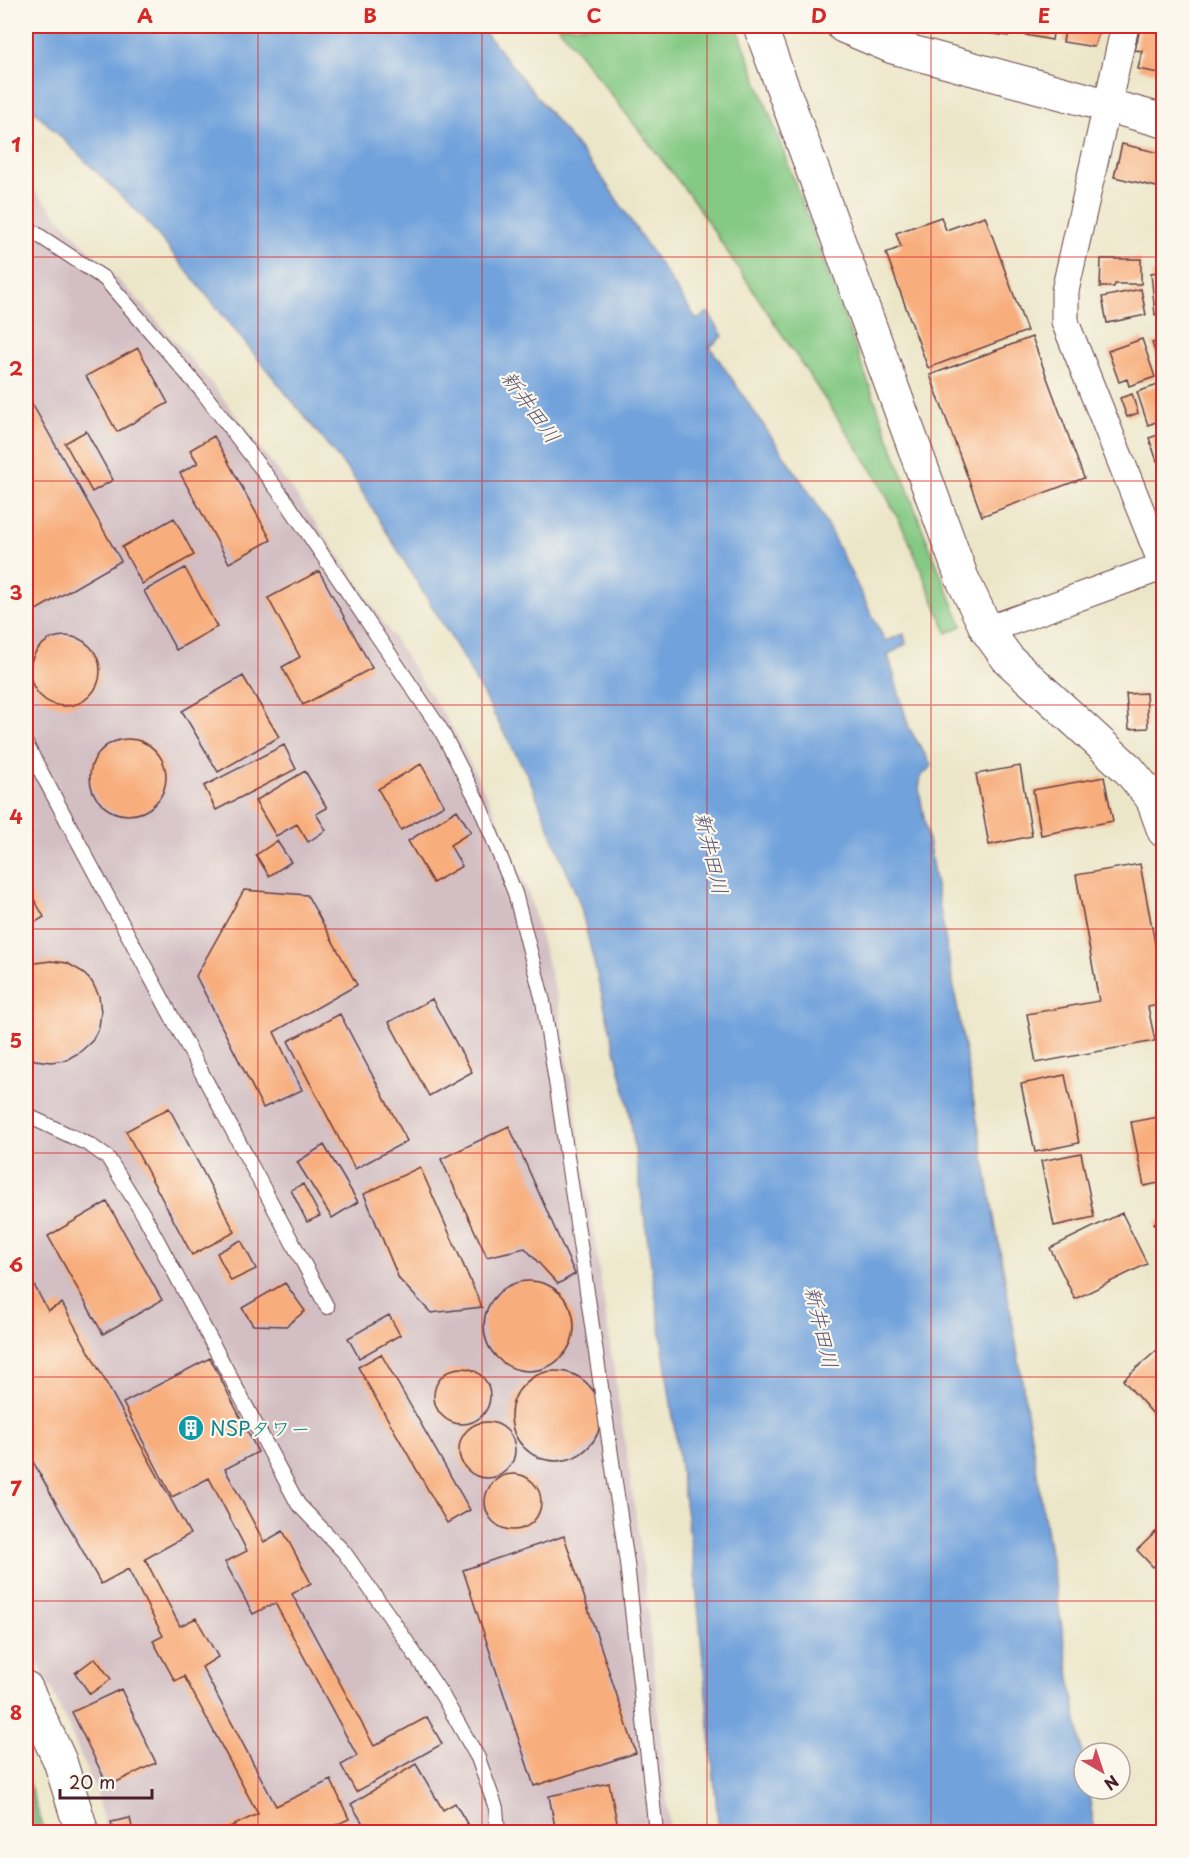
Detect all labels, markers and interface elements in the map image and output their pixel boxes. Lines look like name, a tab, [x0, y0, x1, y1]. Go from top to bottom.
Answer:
text: A	[137, 0, 153, 30]
text: B	[363, 0, 377, 30]
text: C	[586, 0, 602, 30]
text: D	[811, 0, 827, 30]
text: E	[1038, 0, 1050, 30]
text: 1	[11, 129, 21, 159]
text: 2	[9, 353, 23, 383]
water label: 新井田川	[494, 363, 570, 449]
text: 3	[9, 577, 23, 607]
text: 4	[9, 801, 23, 831]
water label: 新井田川	[688, 808, 738, 898]
text: 5	[10, 1025, 22, 1055]
text: 6	[9, 1249, 23, 1279]
water label: 新井田川	[798, 1282, 848, 1372]
building icon: NSPタワー	[176, 1413, 206, 1443]
place label: NSPタワー	[210, 1413, 310, 1443]
text: 7	[10, 1473, 22, 1503]
text: 8	[10, 1697, 22, 1727]
north arrow	[1072, 1741, 1132, 1801]
scale bar	[60, 1762, 152, 1800]
text: 20 m	[69, 1768, 115, 1795]
text: N	[1100, 1770, 1125, 1797]

